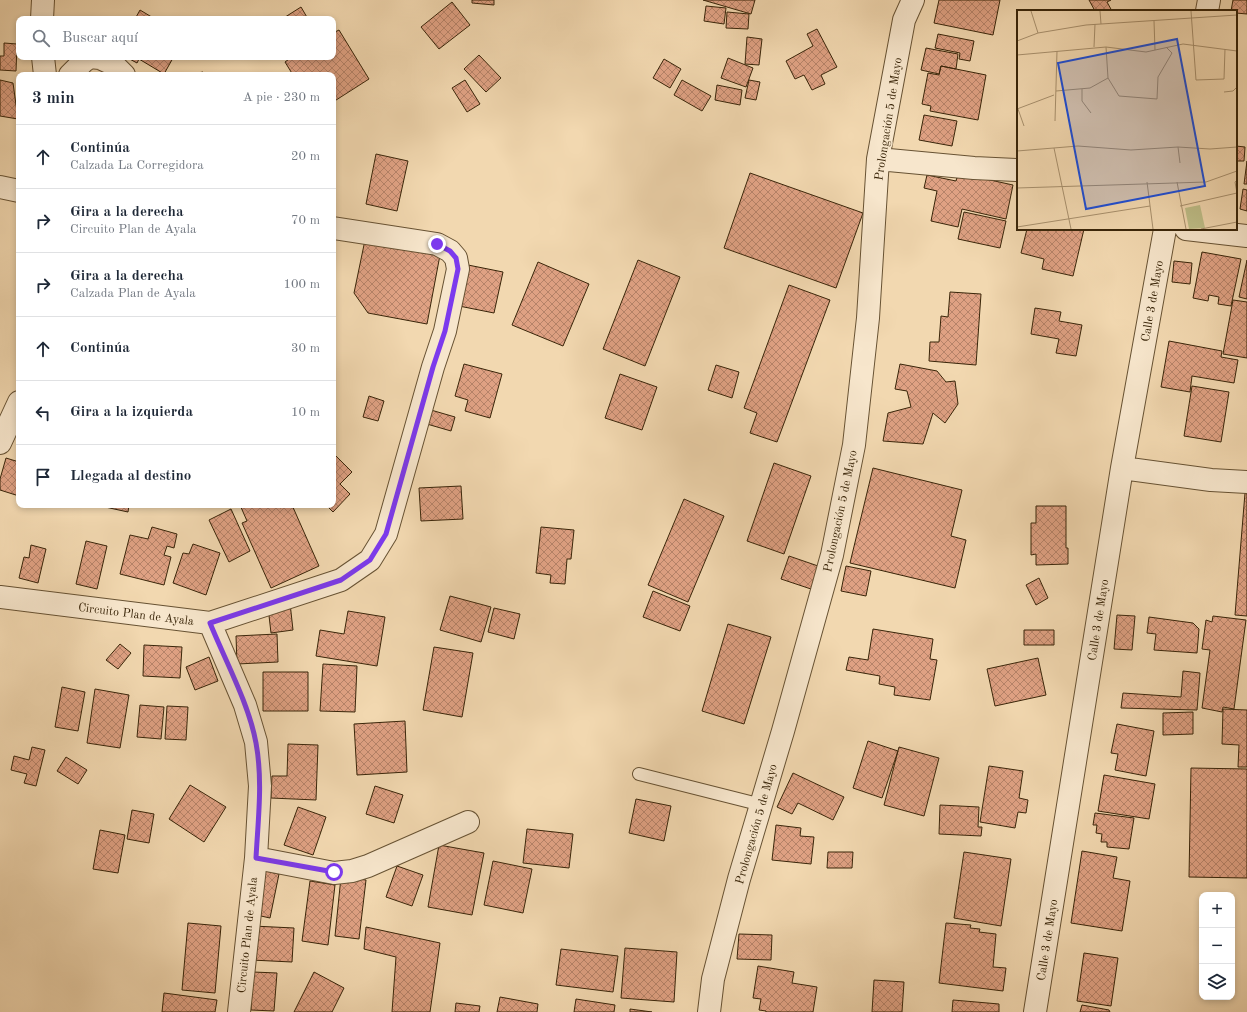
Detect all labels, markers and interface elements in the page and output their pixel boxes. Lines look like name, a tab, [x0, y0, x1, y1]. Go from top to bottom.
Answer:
inset map	[1017, 10, 1237, 230]
search box	[16, 16, 336, 60]
icon: search	[30, 27, 52, 49]
text: Buscar aquí	[62, 31, 138, 46]
street label: Prolongación 5 de Mayo	[872, 57, 905, 182]
text: 3 min	[32, 90, 75, 107]
text: A pie · 230 m	[243, 91, 320, 104]
text: Continúa	[70, 141, 130, 156]
icon: ahead	[32, 146, 54, 168]
text: 20 m	[291, 150, 320, 163]
text: Calzada La Corregidora	[70, 159, 204, 172]
text: Gira a la derecha	[70, 205, 184, 220]
icon: right	[32, 210, 54, 232]
text: 70 m	[291, 214, 320, 227]
text: Circuito Plan de Ayala	[70, 223, 196, 236]
route end	[428, 235, 446, 253]
street label: Calle 3 de Mayo	[1140, 260, 1166, 343]
text: Gira a la derecha	[70, 269, 184, 284]
icon: right	[32, 274, 54, 296]
text: 100 m	[283, 278, 320, 291]
text: Calzada Plan de Ayala	[70, 287, 196, 300]
icon: ahead	[32, 338, 54, 360]
text: Continúa	[70, 341, 130, 356]
text: 30 m	[291, 342, 320, 355]
icon: left	[32, 402, 54, 424]
text: Gira a la izquierda	[70, 405, 193, 420]
text: 10 m	[291, 406, 320, 419]
street label: Prolongación 5 de Mayo	[821, 449, 860, 573]
icon: arrive	[32, 466, 54, 488]
text: Llegada al destino	[70, 469, 191, 484]
street label: Calle 3 de Mayo	[1087, 579, 1111, 662]
street label: Circuito Plan de Ayala	[77, 602, 195, 628]
street label: Prolongación 5 de Mayo	[733, 763, 780, 886]
route start	[325, 863, 343, 881]
street label: Circuito Plan de Ayala	[236, 876, 260, 994]
map controls	[1199, 892, 1235, 1000]
button: +	[1199, 892, 1235, 928]
street label: Calle 3 de Mayo	[1036, 899, 1060, 982]
button: −	[1199, 928, 1235, 964]
button: layers	[1199, 964, 1235, 1000]

